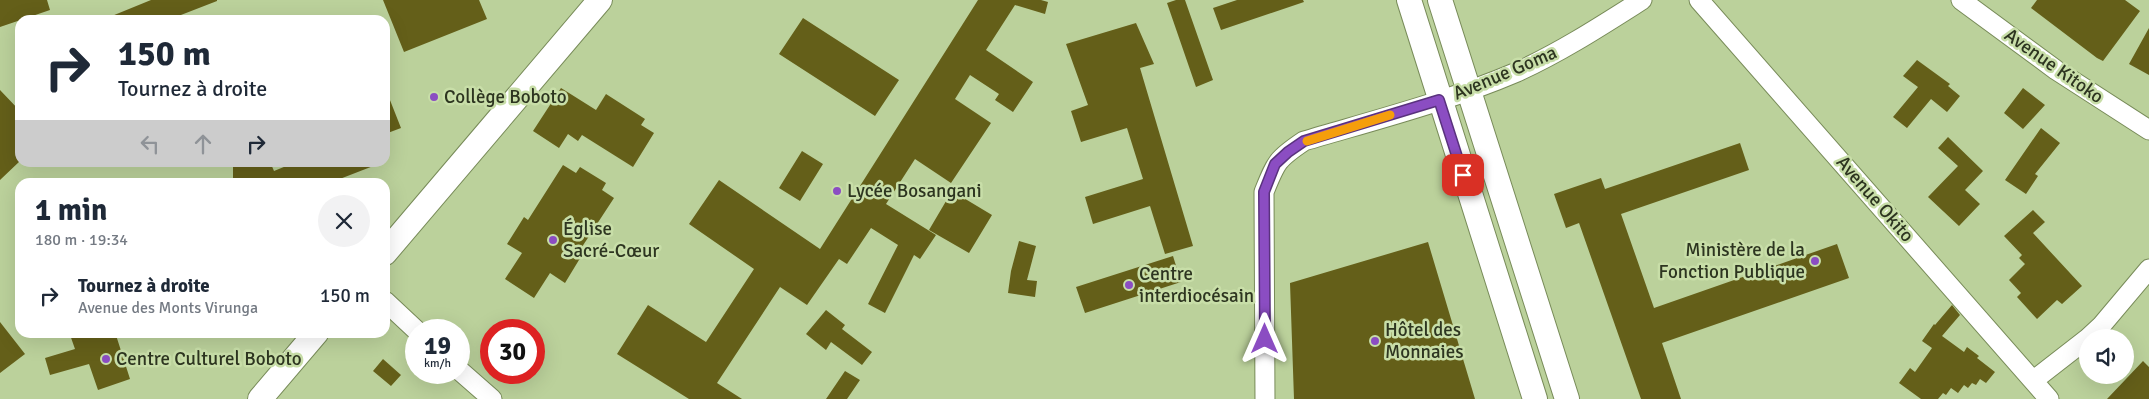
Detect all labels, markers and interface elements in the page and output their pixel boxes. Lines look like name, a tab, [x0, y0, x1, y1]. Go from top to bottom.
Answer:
street label: Avenue Kitoko	[2000, 23, 2108, 109]
text: 150 m	[118, 32, 211, 75]
icon: right	[35, 35, 100, 100]
street label: Avenue Goma	[1449, 40, 1561, 106]
text: Tournez à droite	[118, 75, 267, 102]
place label: Collège Boboto	[444, 85, 567, 109]
marker: Collège Boboto	[428, 91, 440, 103]
icon: left	[136, 130, 164, 158]
icon: ahead	[189, 130, 217, 158]
icon: right	[242, 130, 270, 158]
street label: Avenue Okito	[1831, 151, 1919, 247]
pin	[1442, 154, 1484, 196]
icon: arrive	[1449, 161, 1477, 189]
place label: Lycée Bosangani	[847, 179, 982, 203]
marker: Lycée Bosangani	[831, 185, 843, 197]
text: 1 min	[35, 192, 107, 229]
button: close	[318, 195, 370, 247]
place label: Église Sacré-Cœur	[563, 217, 659, 263]
text: 180 m · 19:34	[35, 230, 128, 250]
marker: Église Sacré-Cœur	[547, 234, 559, 246]
place label: Ministère de la Fonction Publique	[1659, 238, 1805, 284]
marker: Ministère de la Fonction Publique	[1809, 255, 1821, 267]
place label: Centre interdiocésain	[1139, 262, 1254, 308]
text: Tournez à droite	[78, 274, 210, 298]
marker: Centre interdiocésain	[1123, 279, 1135, 291]
icon: right	[35, 282, 63, 310]
text: 150 m	[320, 284, 370, 308]
text: Avenue des Monts Virunga	[78, 298, 258, 318]
position arrow	[1238, 312, 1290, 364]
place label: Hôtel des Monnaies	[1385, 318, 1464, 364]
speed limit sign: 30	[480, 319, 545, 384]
map controls	[2079, 329, 2134, 384]
button: sound	[2079, 329, 2134, 384]
text: 19	[424, 330, 451, 361]
marker: Hôtel des Monnaies	[1369, 335, 1381, 347]
place label: Centre Culturel Boboto	[116, 347, 302, 371]
marker: Centre Culturel Boboto	[100, 353, 112, 365]
text: km/h	[424, 356, 451, 371]

